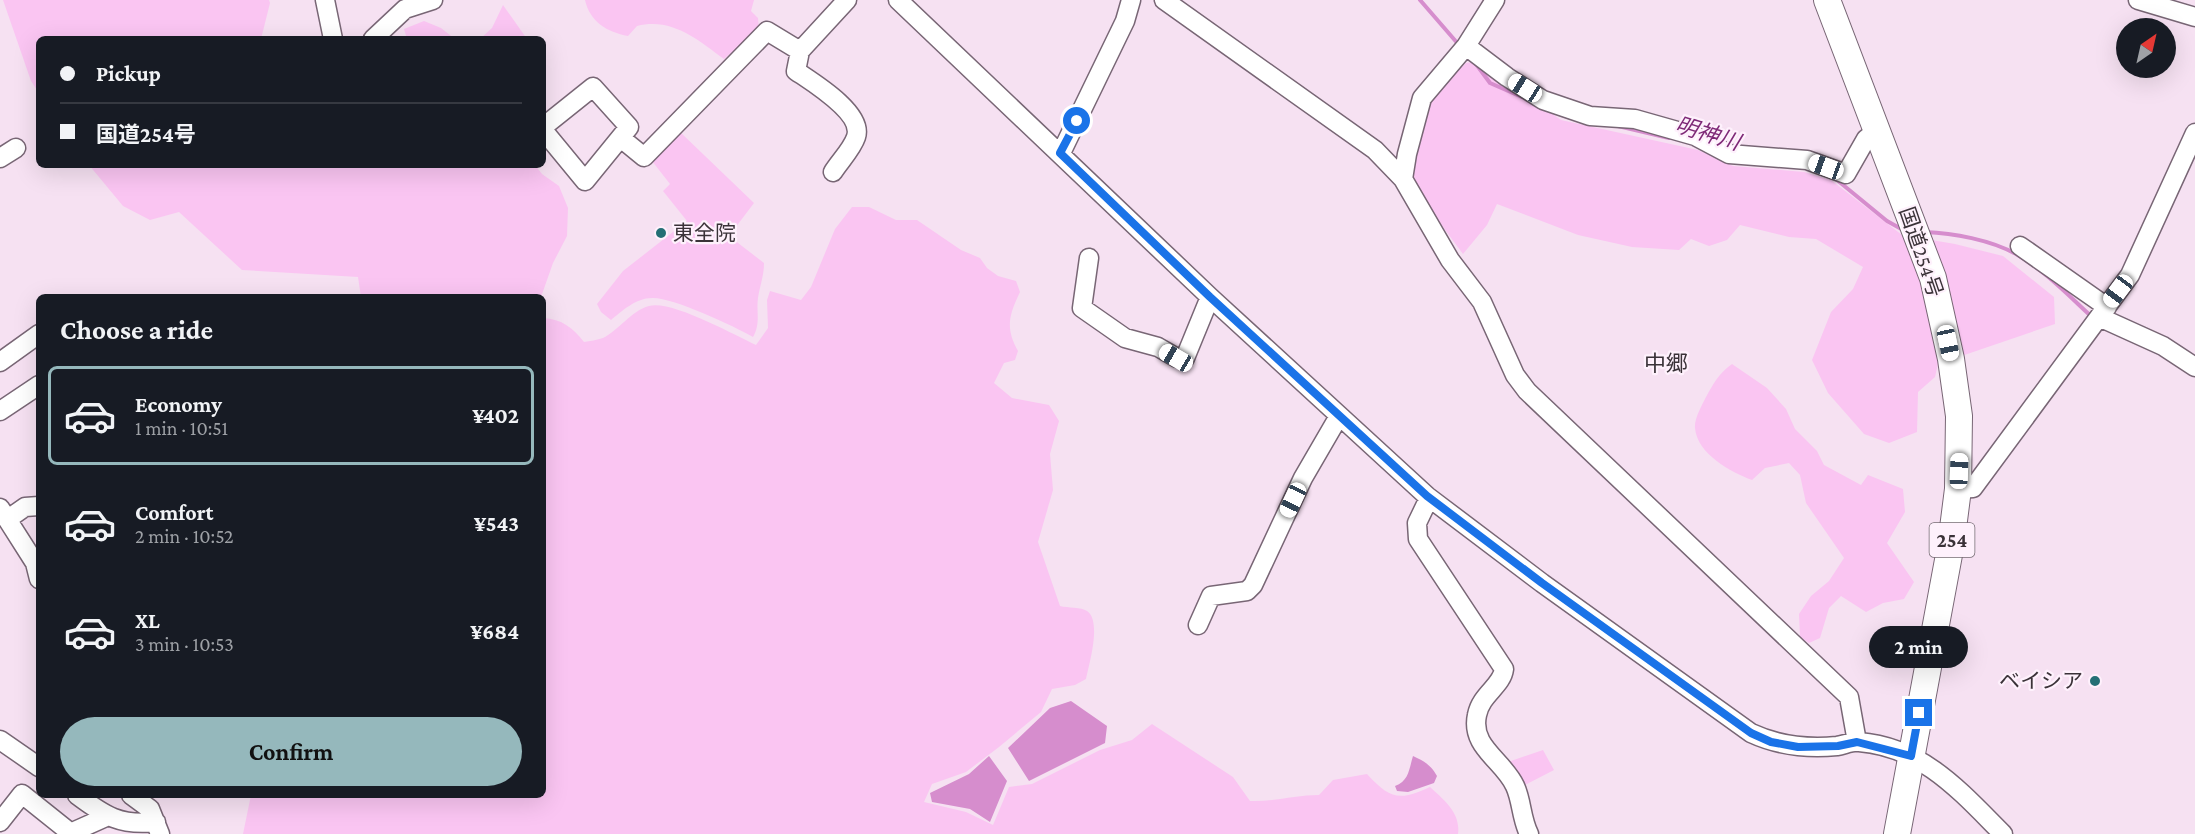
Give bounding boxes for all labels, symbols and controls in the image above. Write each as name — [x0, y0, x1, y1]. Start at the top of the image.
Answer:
north arrow — [2116, 18, 2176, 78]
map controls — [2116, 18, 2176, 78]
text: Pickup — [96, 61, 161, 86]
car — [1505, 71, 1545, 105]
route start — [1063, 107, 1090, 134]
water label: 明神川 — [1673, 112, 1745, 156]
text: 国道254号 — [96, 122, 196, 147]
car — [1806, 152, 1846, 182]
street label: 国道254号 — [1894, 204, 1948, 300]
place label: 東全院 — [673, 221, 736, 245]
marker: 東全院 — [654, 226, 668, 240]
car — [2100, 271, 2136, 311]
text: Choose a ride — [60, 315, 213, 345]
car — [1935, 324, 1961, 362]
car — [1156, 341, 1196, 375]
district label: 中郷 — [1644, 351, 1688, 376]
icon: car — [63, 389, 117, 443]
text: Economy — [135, 392, 222, 417]
text: ¥402 — [472, 403, 519, 428]
text: 1 min · 10:51 — [135, 417, 228, 439]
car — [1949, 453, 1969, 489]
car — [1277, 480, 1309, 520]
icon: car — [63, 497, 117, 551]
text: Comfort — [135, 500, 213, 525]
text: ¥543 — [474, 511, 519, 536]
road number: 254 — [1930, 523, 1974, 557]
text: 2 min · 10:52 — [135, 525, 234, 547]
icon: car — [63, 605, 117, 659]
text: XL — [135, 608, 160, 633]
text: ¥684 — [470, 619, 519, 644]
callout: 2 min — [1870, 626, 1968, 668]
text: 3 min · 10:53 — [135, 633, 234, 655]
text: 2 min — [1894, 636, 1943, 658]
place label: ベイシア — [1999, 669, 2083, 693]
marker: ベイシア — [2088, 674, 2102, 688]
route end — [1905, 699, 1932, 726]
button: Confirm — [60, 717, 522, 786]

